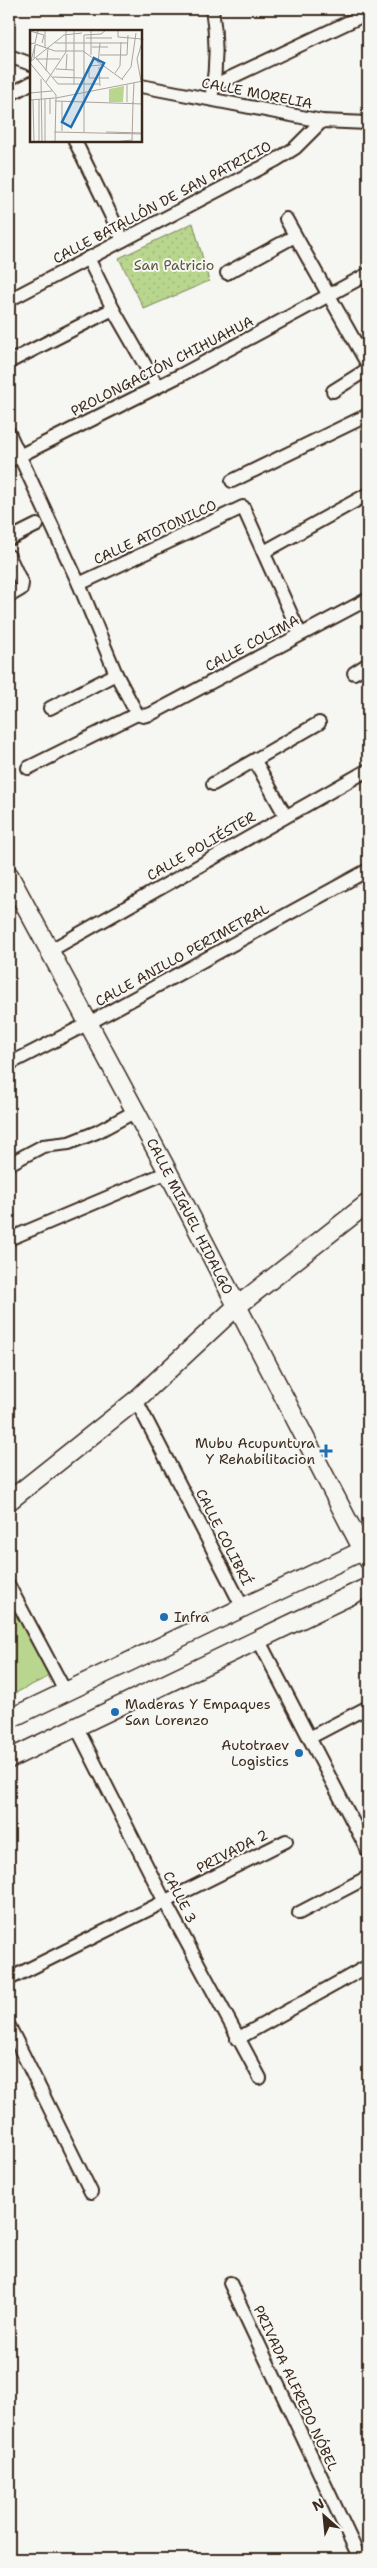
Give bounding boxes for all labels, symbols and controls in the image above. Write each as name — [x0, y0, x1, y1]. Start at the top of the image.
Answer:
inset map — [30, 30, 142, 142]
street label: CALLE MORELIA — [200, 73, 314, 113]
street label: CALLE BATALLÓN DE SAN PATRICIO — [50, 137, 274, 267]
park label: San Patricio — [134, 256, 214, 274]
street label: PROLONGACIÓN CHIHUAHUA — [68, 312, 256, 420]
street label: CALLE ATOTONILCO — [91, 496, 219, 568]
street label: CALLE COLIMA — [202, 611, 302, 675]
street label: CALLE POLIÉSTER — [143, 807, 259, 884]
street label: CALLE ANILLO PERIMETRAL — [92, 899, 272, 1010]
street label: CALLE MIGUEL HIDALGO — [143, 1135, 237, 1297]
place label: Mubu Acupuntura Y Rehabilitacion — [195, 1434, 315, 1468]
marker: Mubu Acupuntura Y Rehabilitacion — [319, 1444, 333, 1458]
street label: CALLE COLIBRÍ — [192, 1486, 256, 1589]
place label: Infra — [174, 1608, 209, 1626]
marker: Infra — [158, 1611, 170, 1623]
place label: Maderas Y Empaques San Lorenzo — [125, 1695, 271, 1729]
marker: Maderas Y Empaques San Lorenzo — [109, 1706, 121, 1718]
place label: Autotraev Logistics — [221, 1736, 289, 1770]
marker: Autotraev Logistics — [293, 1747, 305, 1759]
street label: PRIVADA 2 — [193, 1825, 271, 1877]
street label: CALLE 3 — [159, 1868, 201, 1926]
street label: PRIVADA ALFREDO NÓBEL — [250, 2302, 342, 2474]
north arrow — [300, 2490, 350, 2540]
text: N — [309, 2494, 327, 2515]

